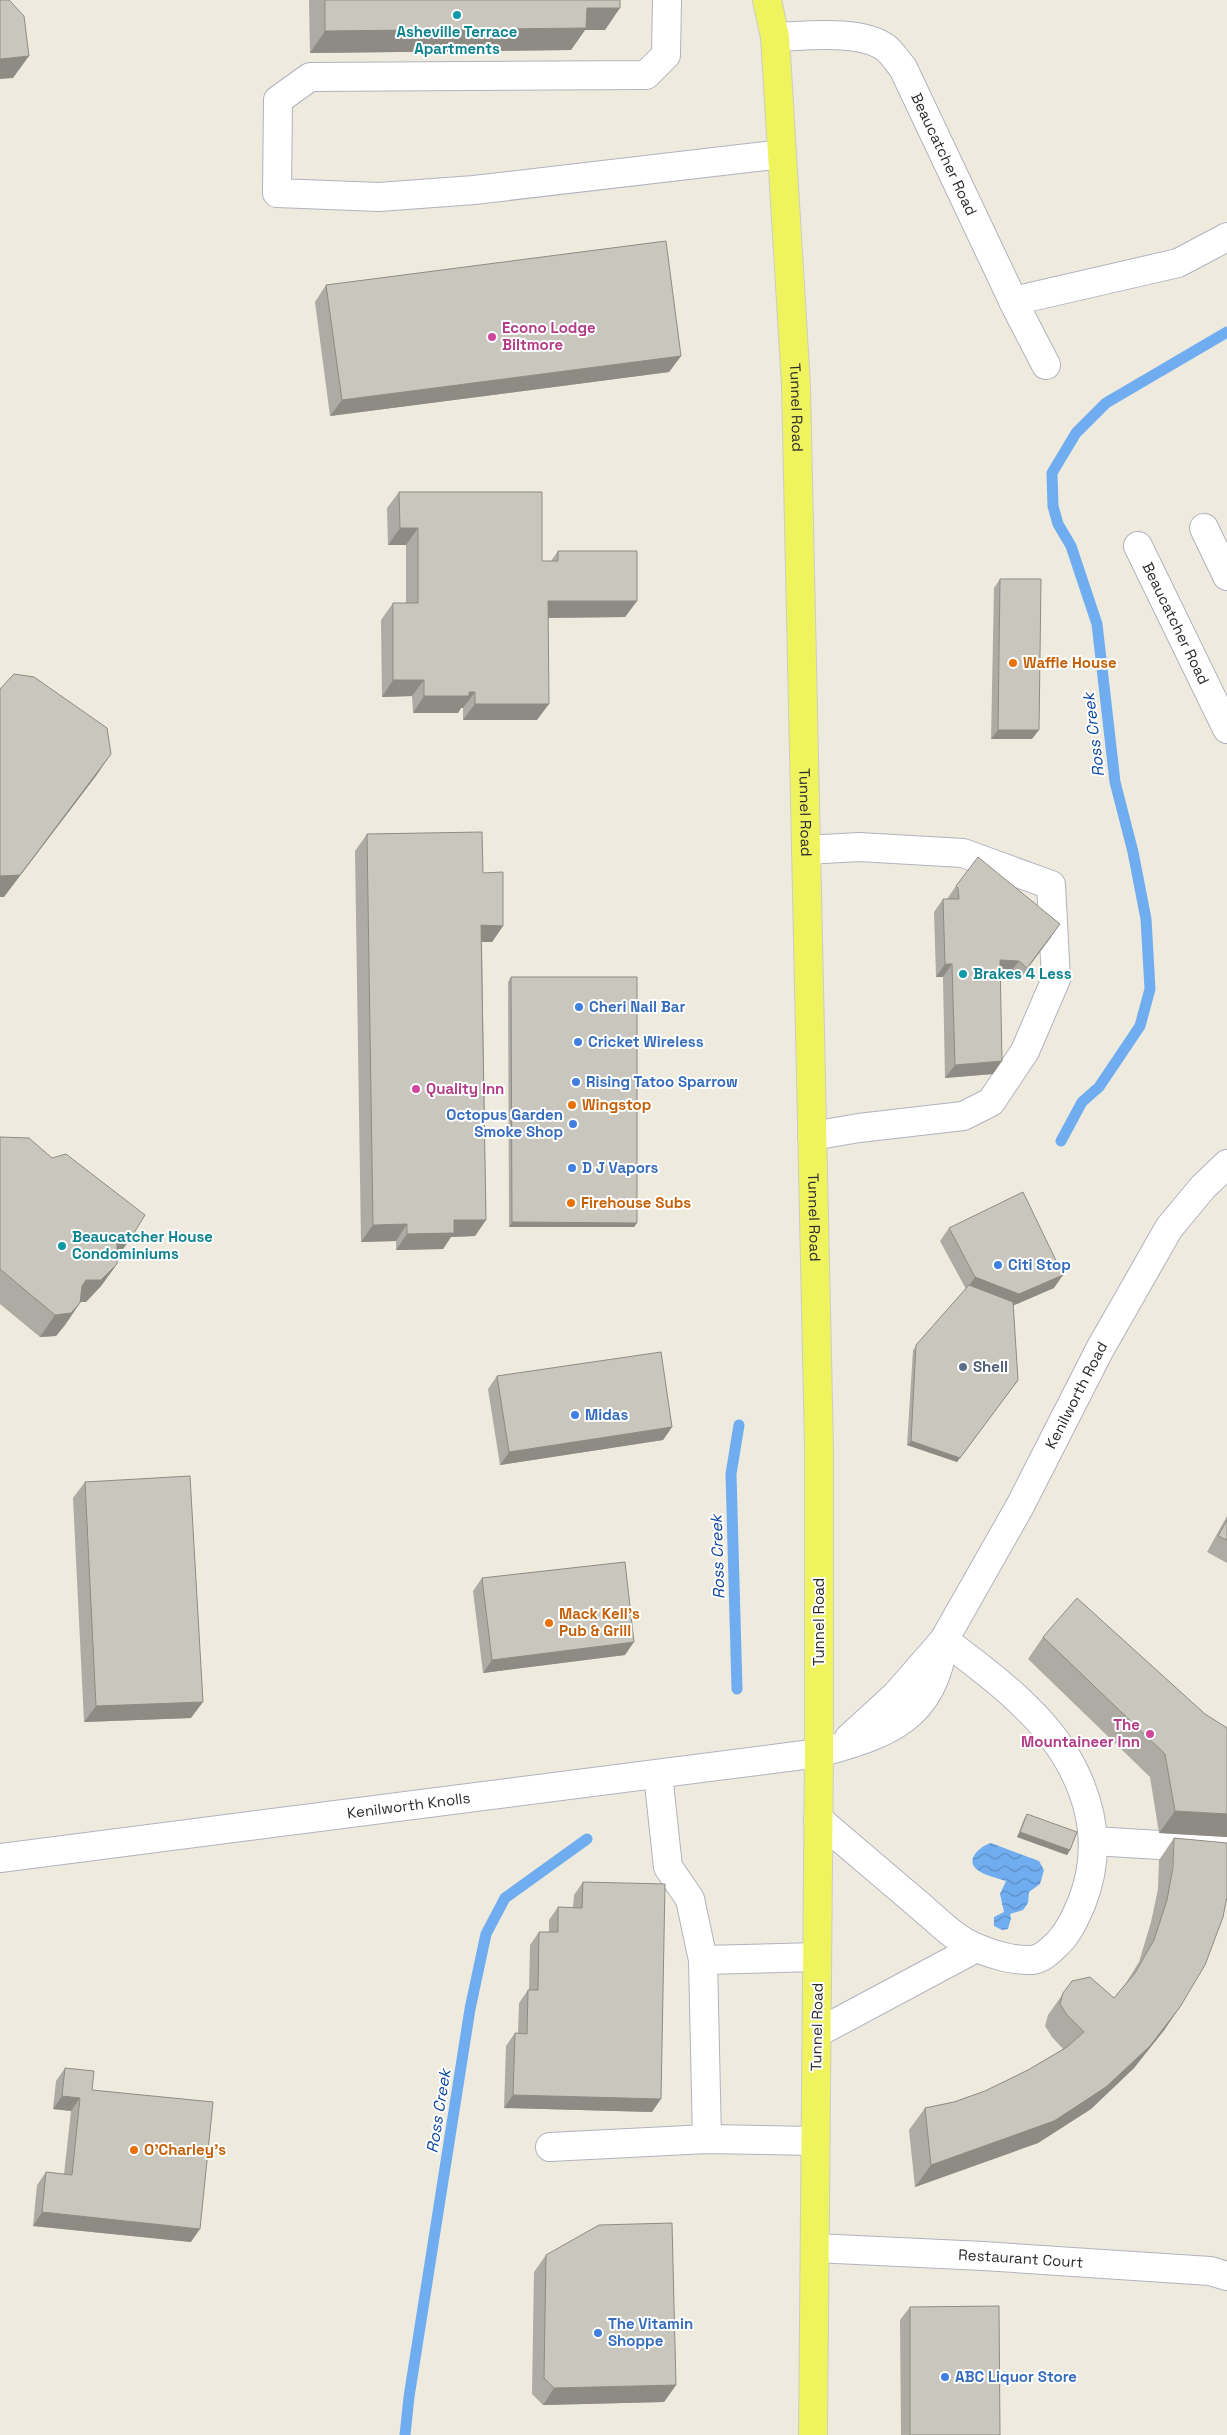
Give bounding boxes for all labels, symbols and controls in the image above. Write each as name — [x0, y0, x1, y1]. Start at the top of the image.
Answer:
marker: Asheville Terrace Apartments — [451, 9, 463, 21]
place label: Asheville Terrace Apartments — [397, 22, 518, 58]
street label: Beaucatcher Road — [907, 90, 981, 218]
place label: Econo Lodge Biltmore — [502, 318, 596, 354]
marker: Econo Lodge Biltmore — [486, 331, 498, 343]
street label: Tunnel Road — [786, 363, 807, 452]
street label: Beaucatcher Road — [1138, 559, 1214, 687]
place label: Waffle House — [1023, 653, 1117, 672]
marker: Waffle House — [1007, 657, 1019, 669]
water label: Ross Creek — [1078, 689, 1109, 778]
street label: Tunnel Road — [795, 768, 816, 857]
place label: Brakes 4 Less — [973, 964, 1072, 983]
marker: Brakes 4 Less — [957, 968, 969, 980]
place label: Cheri Nail Bar — [589, 997, 685, 1016]
marker: Cheri Nail Bar — [573, 1001, 585, 1013]
place label: Cricket Wireless — [588, 1032, 704, 1051]
marker: Cricket Wireless — [572, 1036, 584, 1048]
place label: Rising Tatoo Sparrow — [586, 1072, 738, 1091]
marker: Rising Tatoo Sparrow — [570, 1076, 582, 1088]
place label: Quality Inn — [426, 1079, 504, 1098]
marker: Quality Inn — [410, 1083, 422, 1095]
place label: Wingstop — [582, 1095, 651, 1114]
marker: Wingstop — [566, 1099, 578, 1111]
place label: Octopus Garden Smoke Shop — [446, 1105, 563, 1141]
marker: Octopus Garden Smoke Shop — [567, 1118, 579, 1130]
place label: D J Vapors — [582, 1158, 659, 1177]
marker: D J Vapors — [566, 1162, 578, 1174]
street label: Tunnel Road — [804, 1173, 825, 1262]
place label: Firehouse Subs — [581, 1193, 691, 1212]
marker: Firehouse Subs — [565, 1197, 577, 1209]
place label: Beaucatcher House Condominiums — [72, 1227, 213, 1263]
marker: Beaucatcher House Condominiums — [56, 1240, 68, 1252]
place label: Citi Stop — [1008, 1255, 1071, 1274]
marker: Citi Stop — [992, 1259, 1004, 1271]
street label: Kenilworth Road — [1041, 1338, 1111, 1452]
place label: Shell — [973, 1357, 1008, 1376]
marker: Shell — [957, 1361, 969, 1373]
place label: Midas — [585, 1405, 628, 1424]
marker: Midas — [569, 1409, 581, 1421]
water label: Ross Creek — [705, 1512, 729, 1600]
street label: Tunnel Road — [809, 1578, 828, 1666]
place label: Mack Kell's Pub & Grill — [559, 1604, 640, 1640]
marker: Mack Kell's Pub & Grill — [543, 1617, 555, 1629]
place label: The Mountaineer Inn — [1021, 1715, 1140, 1751]
marker: The Mountaineer Inn — [1144, 1728, 1156, 1740]
street label: Kenilworth Knolls — [346, 1788, 471, 1822]
street label: Tunnel Road — [806, 1983, 827, 2071]
water label: Ross Creek — [422, 2065, 456, 2154]
place label: O'Charley's — [144, 2140, 226, 2159]
marker: O'Charley's — [128, 2144, 140, 2156]
street label: Restaurant Court — [958, 2245, 1084, 2272]
place label: The Vitamin Shoppe — [608, 2314, 693, 2350]
marker: The Vitamin Shoppe — [592, 2327, 604, 2339]
place label: ABC Liquor Store — [955, 2367, 1077, 2386]
marker: ABC Liquor Store — [939, 2371, 951, 2383]

